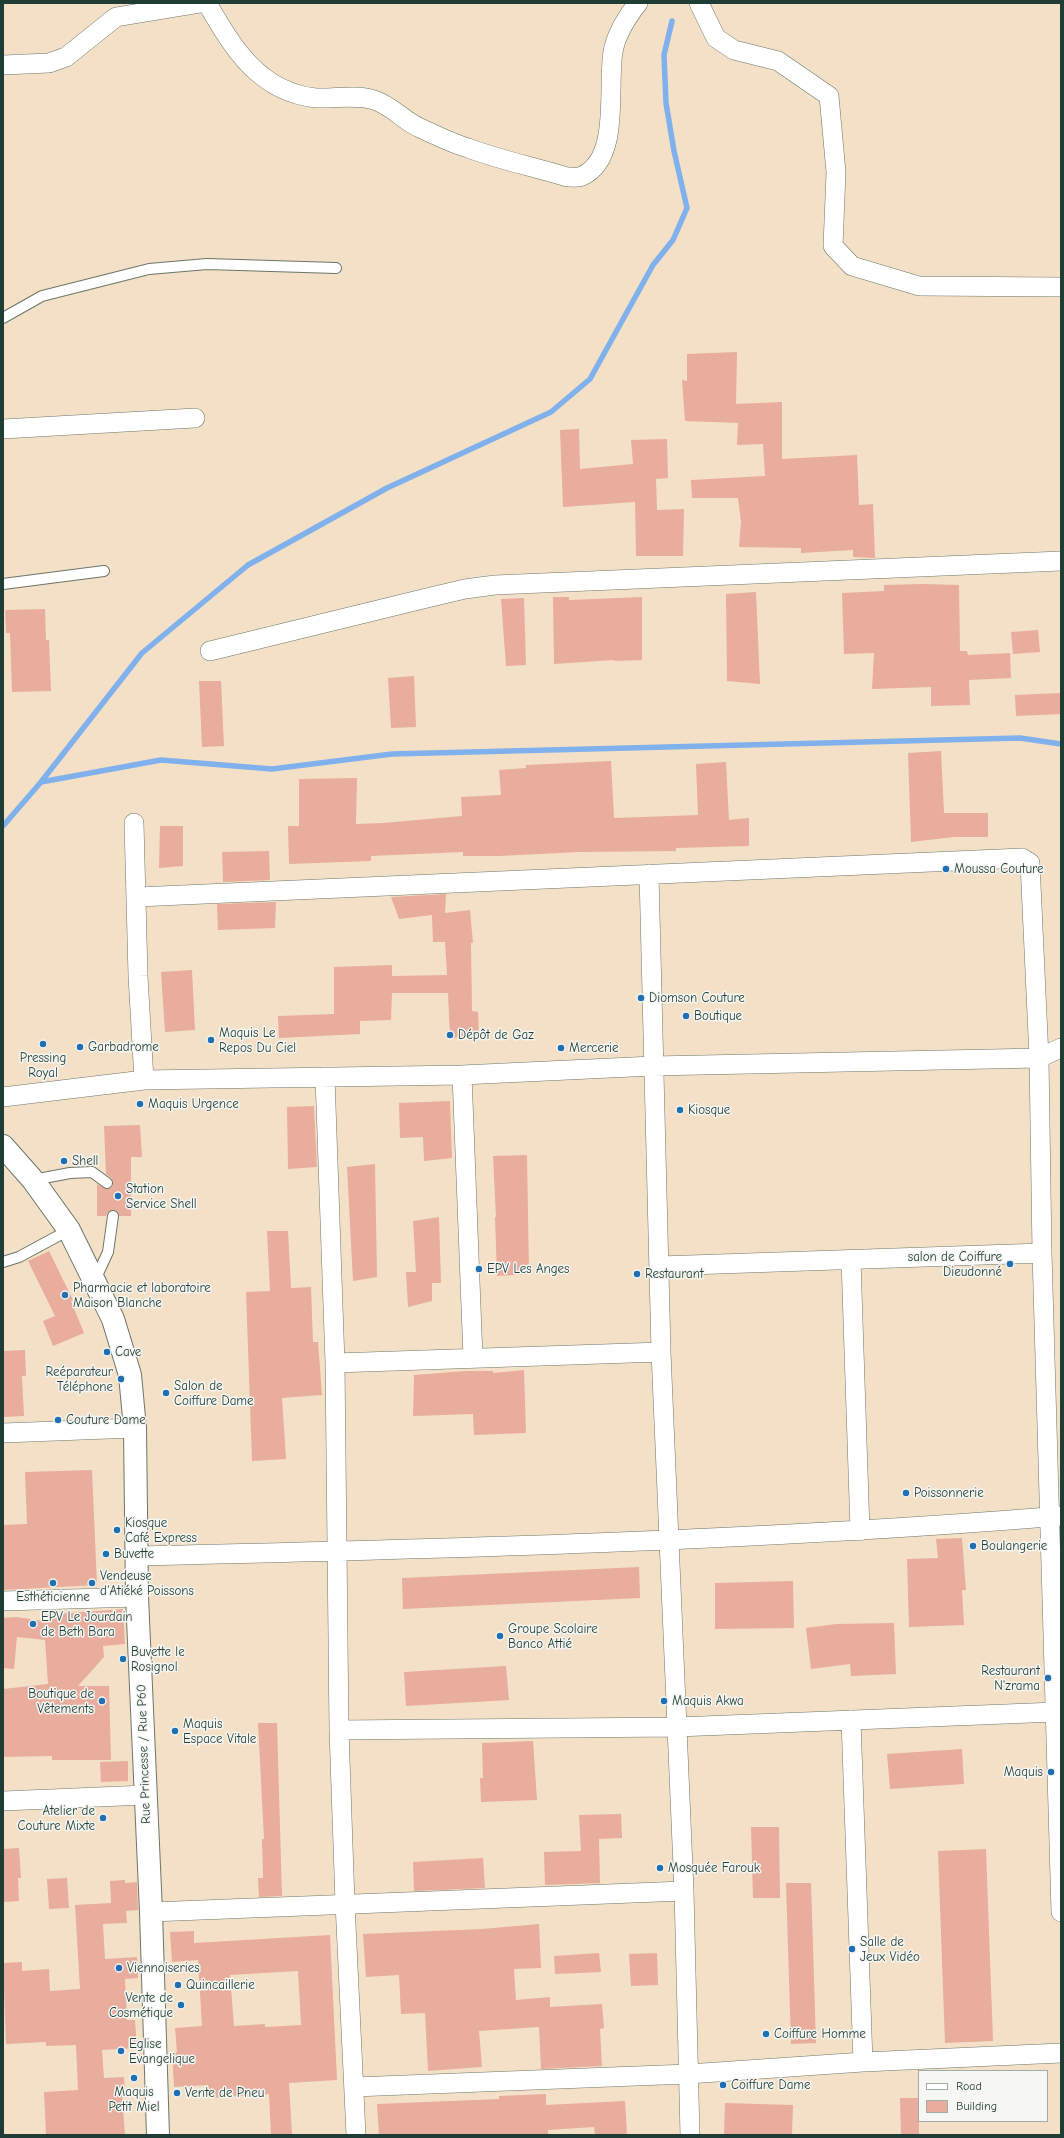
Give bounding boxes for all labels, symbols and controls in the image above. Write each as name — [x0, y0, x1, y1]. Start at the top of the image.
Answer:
place label: Moussa Couture — [954, 861, 1044, 877]
marker: Moussa Couture — [941, 864, 951, 874]
place label: Diomson Couture — [649, 990, 745, 1006]
marker: Diomson Couture — [636, 993, 646, 1003]
place label: Boutique — [694, 1008, 742, 1024]
marker: Boutique — [681, 1011, 691, 1021]
place label: Maquis Le Repos Du Ciel — [219, 1025, 296, 1056]
place label: Dépôt de Gaz — [458, 1027, 534, 1043]
marker: Dépôt de Gaz — [445, 1030, 455, 1040]
marker: Maquis Le Repos Du Ciel — [206, 1035, 216, 1045]
marker: Pressing Royal — [38, 1039, 48, 1049]
place label: Garbadrome — [88, 1039, 159, 1055]
place label: Mercerie — [569, 1040, 619, 1056]
marker: Garbadrome — [75, 1042, 85, 1052]
marker: Mercerie — [556, 1043, 566, 1053]
place label: Pressing Royal — [20, 1050, 66, 1081]
place label: Maquis Urgence — [148, 1096, 239, 1112]
marker: Maquis Urgence — [135, 1099, 145, 1109]
place label: Kiosque — [688, 1102, 730, 1118]
marker: Kiosque — [675, 1105, 685, 1115]
place label: Shell — [72, 1153, 98, 1169]
marker: Shell — [59, 1156, 69, 1166]
place label: Station Service Shell — [126, 1181, 197, 1212]
marker: Station Service Shell — [113, 1191, 123, 1201]
place label: salon de Coiffure Dieudonné — [908, 1249, 1002, 1280]
marker: salon de Coiffure Dieudonné — [1005, 1259, 1015, 1269]
place label: EPV Les Anges — [487, 1261, 570, 1277]
marker: EPV Les Anges — [474, 1264, 484, 1274]
place label: Restaurant — [645, 1266, 704, 1282]
marker: Restaurant — [632, 1269, 642, 1279]
place label: Pharmacie et laboratoire Maison Blanche — [73, 1280, 211, 1311]
marker: Pharmacie et laboratoire Maison Blanche — [60, 1290, 70, 1300]
place label: Cave — [115, 1344, 141, 1360]
marker: Cave — [102, 1347, 112, 1357]
place label: Reéparateur Téléphone — [45, 1364, 113, 1395]
marker: Reéparateur Téléphone — [116, 1374, 126, 1384]
place label: Salon de Coiffure Dame — [174, 1378, 254, 1409]
marker: Salon de Coiffure Dame — [161, 1388, 171, 1398]
place label: Couture Dame — [66, 1412, 146, 1428]
marker: Couture Dame — [53, 1415, 63, 1425]
place label: Poissonnerie — [914, 1485, 984, 1501]
marker: Poissonnerie — [901, 1488, 911, 1498]
place label: Kiosque Café Express — [125, 1515, 197, 1546]
marker: Kiosque Café Express — [112, 1525, 122, 1535]
place label: Boulangerie — [981, 1538, 1047, 1554]
marker: Boulangerie — [968, 1541, 978, 1551]
place label: Buvette — [114, 1546, 154, 1562]
marker: Buvette — [101, 1549, 111, 1559]
place label: Vendeuse d'Atiéké Poissons — [100, 1568, 194, 1599]
marker: Esthéticienne — [48, 1578, 58, 1588]
marker: Vendeuse d'Atiéké Poissons — [87, 1578, 97, 1588]
place label: Esthéticienne — [16, 1589, 90, 1605]
place label: EPV Le Jourdain de Beth Bara — [41, 1609, 133, 1640]
marker: EPV Le Jourdain de Beth Bara — [28, 1619, 38, 1629]
place label: Groupe Scolaire Banco Attié — [508, 1621, 598, 1652]
marker: Groupe Scolaire Banco Attié — [495, 1631, 505, 1641]
place label: Buvette le Rosignol — [131, 1644, 185, 1675]
marker: Buvette le Rosignol — [118, 1654, 128, 1664]
place label: Restaurant N'zrama — [981, 1663, 1040, 1694]
marker: Restaurant N'zrama — [1043, 1673, 1053, 1683]
street label: Rue Princesse / Rue P60 — [134, 1684, 154, 1824]
place label: Boutique de Vêtements — [28, 1686, 94, 1717]
place label: Maquis Akwa — [672, 1693, 744, 1709]
marker: Boutique de Vêtements — [97, 1696, 107, 1706]
marker: Maquis Akwa — [659, 1696, 669, 1706]
place label: Maquis Espace Vitale — [183, 1716, 256, 1747]
marker: Maquis Espace Vitale — [170, 1726, 180, 1736]
place label: Maquis — [1004, 1764, 1043, 1780]
marker: Maquis — [1046, 1767, 1056, 1777]
place label: Atelier de Couture Mixte — [18, 1803, 95, 1834]
marker: Atelier de Couture Mixte — [98, 1813, 108, 1823]
place label: Mosquée Farouk — [668, 1860, 760, 1876]
marker: Mosquée Farouk — [655, 1863, 665, 1873]
place label: Salle de Jeux Vidéo — [860, 1934, 920, 1965]
marker: Salle de Jeux Vidéo — [847, 1944, 857, 1954]
place label: Viennoiseries — [127, 1960, 200, 1976]
marker: Viennoiseries — [114, 1963, 124, 1973]
place label: Quincaillerie — [186, 1977, 255, 1993]
marker: Quincaillerie — [173, 1980, 183, 1990]
place label: Vente de Cosmétique — [109, 1990, 173, 2021]
marker: Vente de Cosmétique — [176, 2000, 186, 2010]
place label: Coiffure Homme — [774, 2026, 866, 2042]
marker: Coiffure Homme — [761, 2029, 771, 2039]
place label: Eglise Evangelique — [129, 2036, 195, 2067]
marker: Eglise Evangelique — [116, 2046, 126, 2056]
legend — [918, 2070, 1048, 2122]
marker: Maquis Petit Miel — [129, 2073, 139, 2083]
place label: Coiffure Dame — [731, 2077, 811, 2093]
text: Road — [956, 2079, 982, 2093]
marker: Coiffure Dame — [718, 2080, 728, 2090]
place label: Maquis Petit Miel — [108, 2084, 160, 2115]
place label: Vente de Pneu — [185, 2085, 264, 2101]
marker: Vente de Pneu — [172, 2088, 182, 2098]
text: Building — [956, 2099, 997, 2113]

